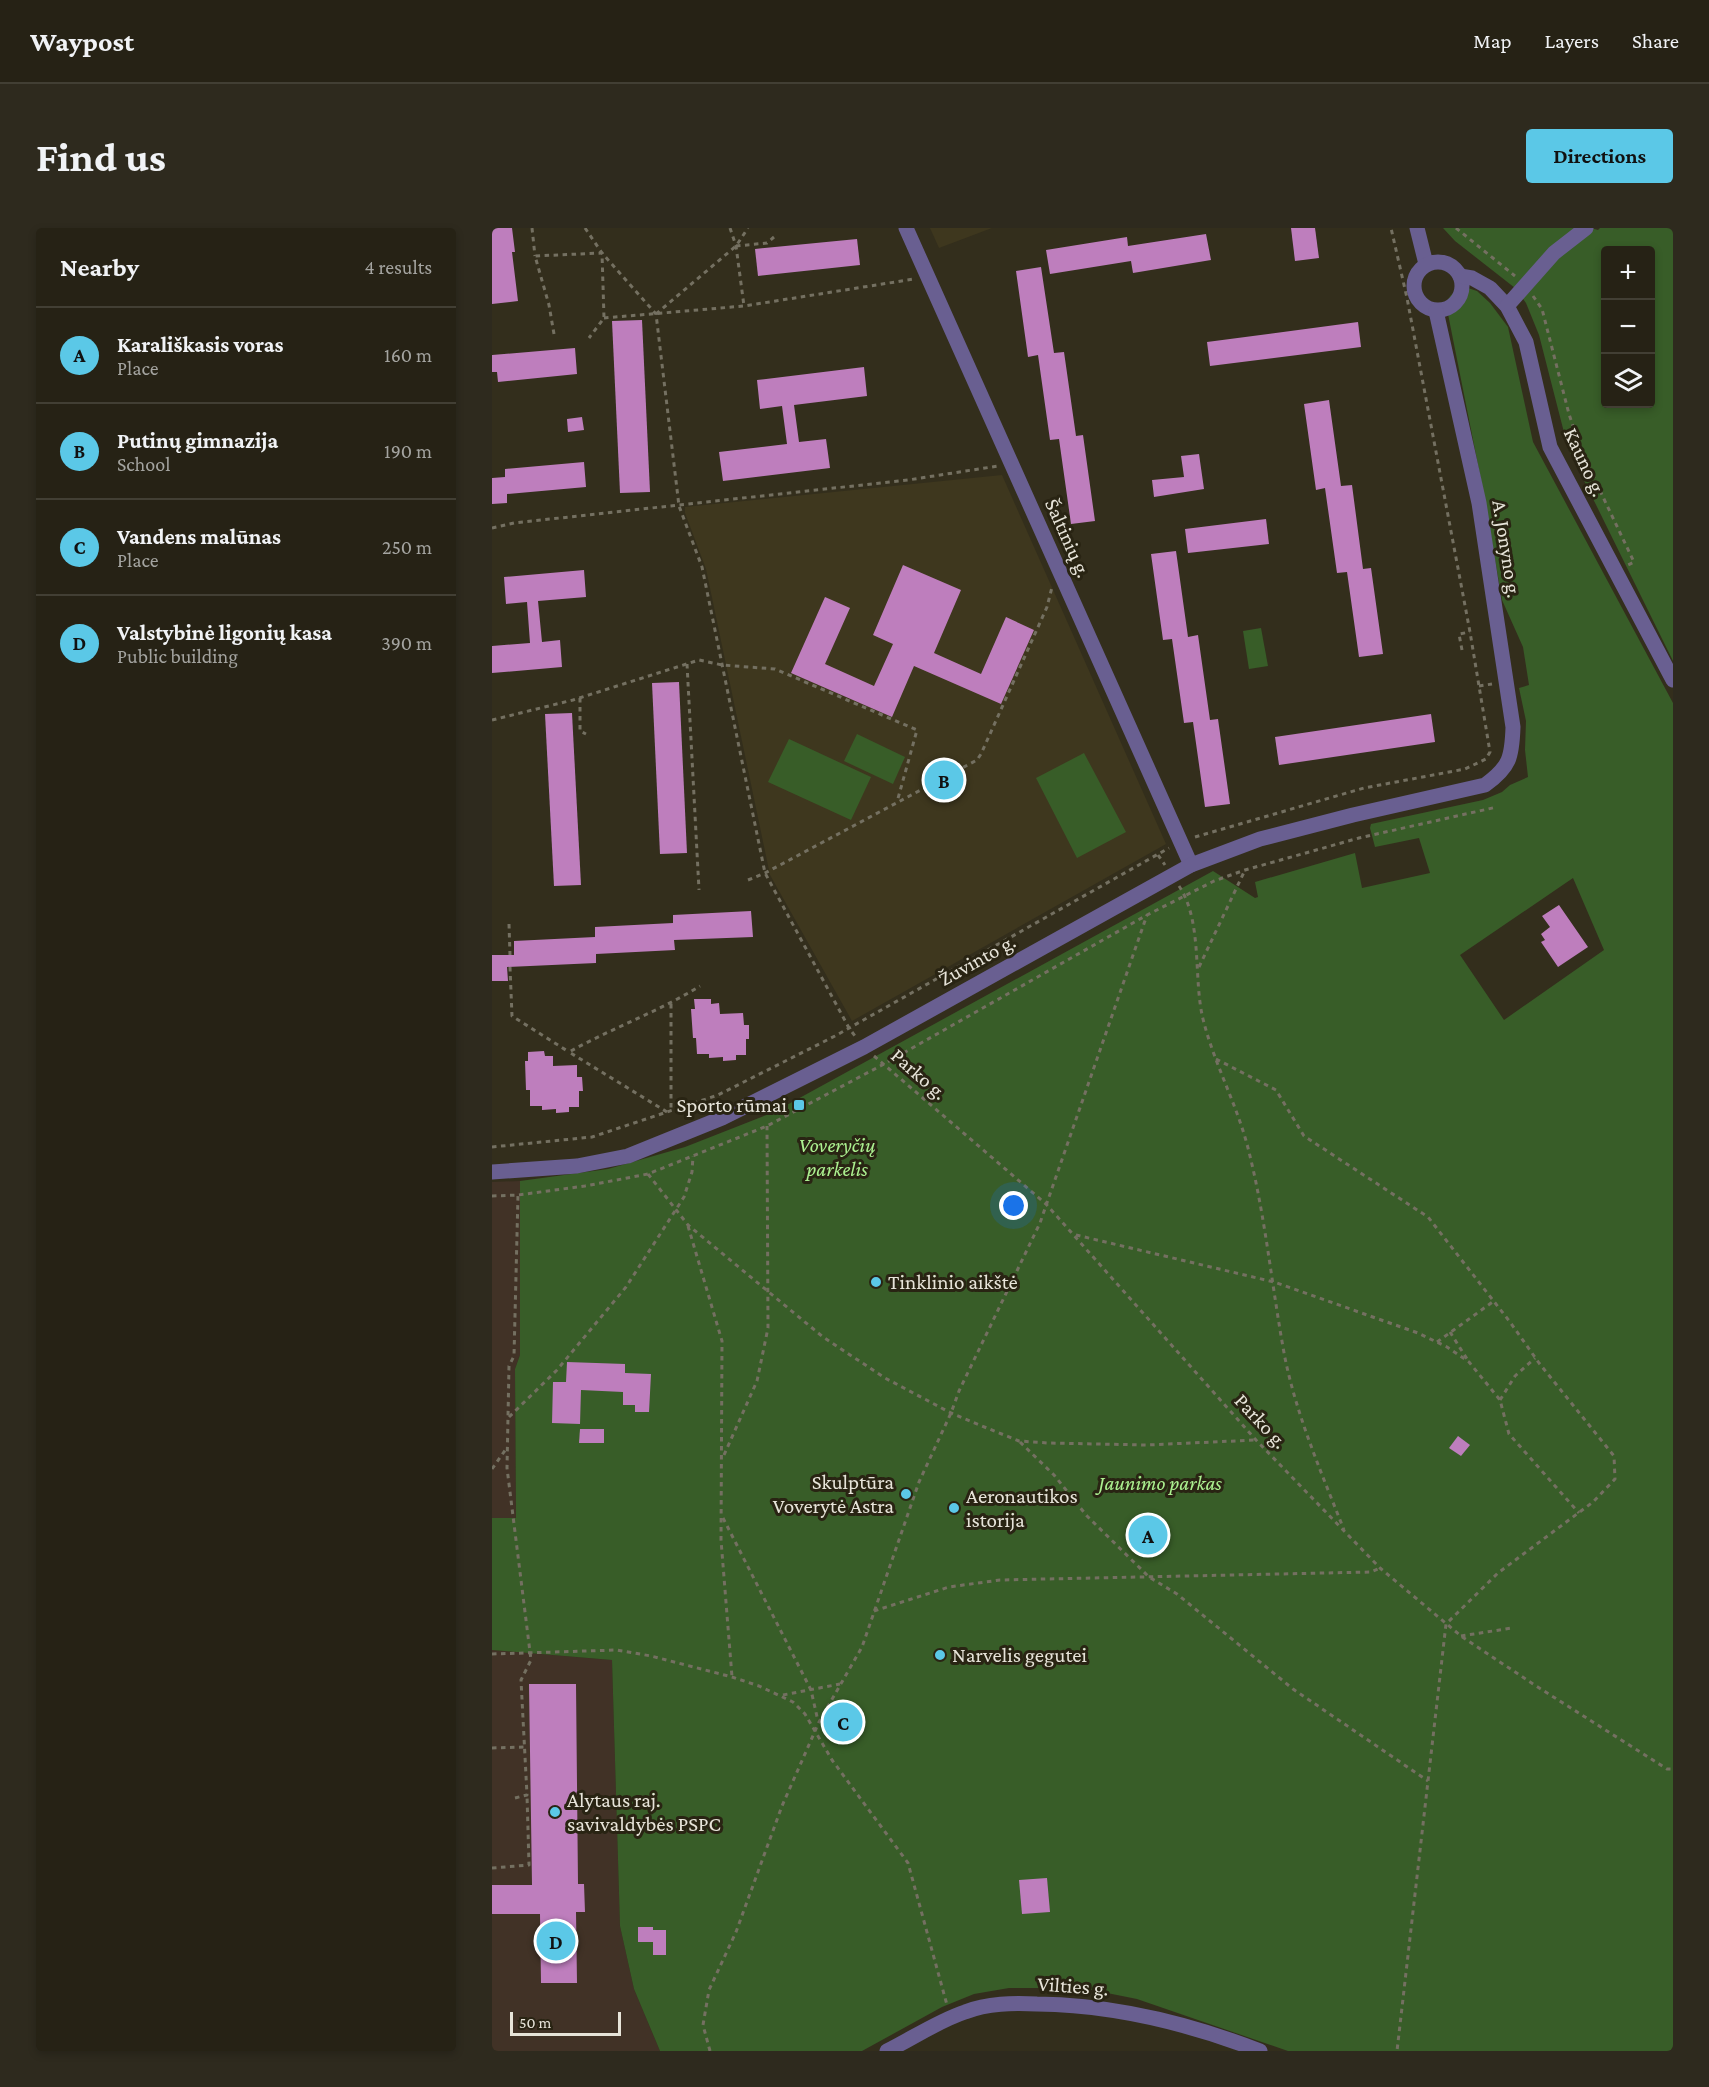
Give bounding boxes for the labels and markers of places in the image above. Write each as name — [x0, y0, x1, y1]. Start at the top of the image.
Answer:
pin: B — [924, 758, 964, 802]
place label: Sporto rūmai — [676, 1093, 788, 1117]
marker: Sporto rūmai — [792, 1098, 806, 1112]
place label: Tinklinio aikštė — [888, 1270, 1018, 1294]
marker: Tinklinio aikštė — [869, 1275, 883, 1289]
place label: Skulptūra Voverytė Astra — [773, 1470, 894, 1518]
place label: Aeronautikos istorija — [966, 1484, 1078, 1532]
marker: Skulptūra Voverytė Astra — [899, 1487, 913, 1501]
marker: Aeronautikos istorija — [947, 1501, 961, 1515]
pin: A — [1128, 1512, 1168, 1558]
place label: Narvelis gegutei — [952, 1643, 1087, 1667]
marker: Narvelis gegutei — [933, 1648, 947, 1662]
pin: C — [824, 1700, 862, 1744]
place label: Alytaus raj. savivaldybės PSPC — [567, 1788, 721, 1836]
marker: Alytaus raj. savivaldybės PSPC — [548, 1805, 562, 1819]
pin: D — [536, 1918, 576, 1964]

